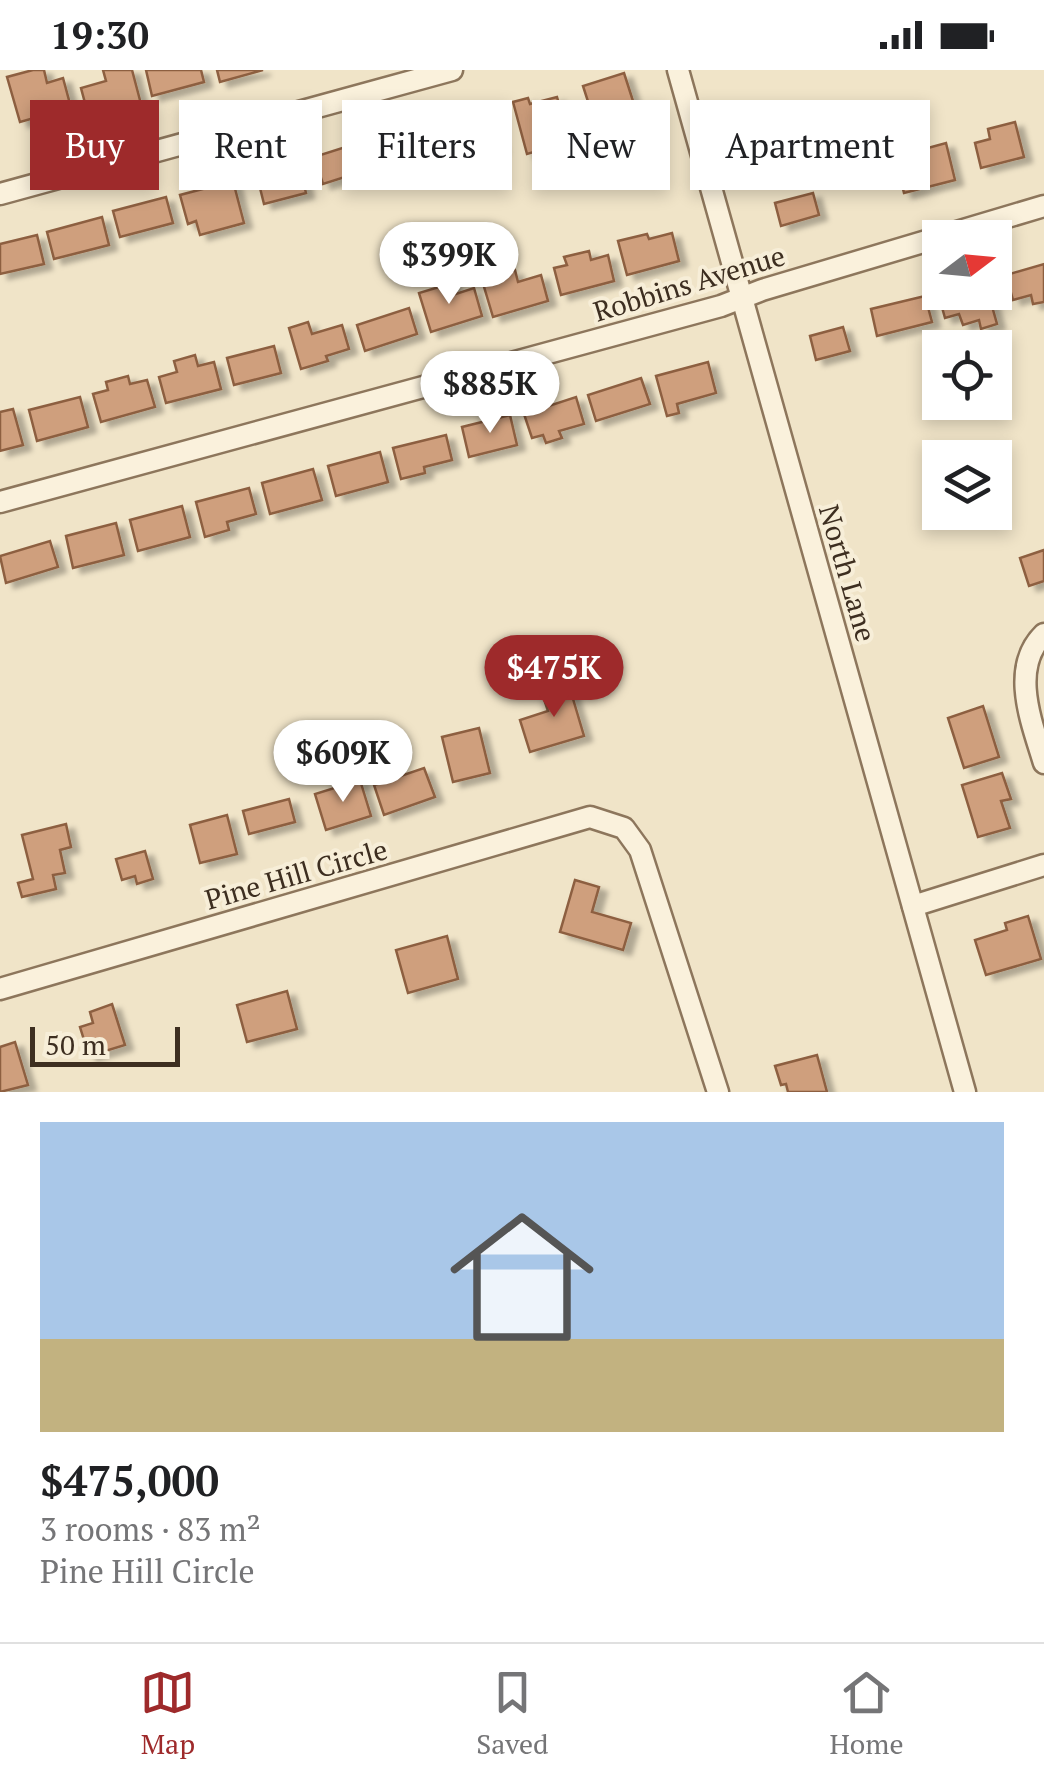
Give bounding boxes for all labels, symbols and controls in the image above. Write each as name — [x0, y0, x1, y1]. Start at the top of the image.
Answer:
text: 19:30 — [50, 10, 149, 60]
chip: Buy — [30, 100, 159, 190]
chip: Rent — [179, 100, 322, 190]
chip: Filters — [342, 100, 512, 190]
chip: New — [532, 100, 670, 190]
chip: Apartment — [690, 100, 930, 190]
north arrow — [922, 220, 1012, 310]
map controls — [922, 220, 1012, 530]
pin: $399K — [379, 222, 519, 307]
text: $399K — [401, 233, 497, 275]
street label: Robbins Avenue — [589, 236, 789, 330]
button: locate — [922, 330, 1012, 420]
pin: $885K — [420, 351, 560, 436]
text: $885K — [442, 362, 538, 404]
button: layers — [922, 440, 1012, 530]
street label: North Lane — [811, 500, 885, 646]
pin: $475K — [484, 635, 624, 720]
text: $475K — [506, 646, 602, 688]
pin: $609K — [273, 720, 413, 805]
text: $609K — [295, 731, 391, 773]
street label: Pine Hill Circle — [201, 830, 391, 918]
scale bar — [30, 1022, 180, 1066]
text: 50 m — [45, 1026, 106, 1063]
icon: home — [432, 1187, 612, 1367]
text: $475,000 — [40, 1452, 219, 1508]
text: 3 rooms · 83 m² — [40, 1508, 261, 1550]
text: Pine Hill Circle — [40, 1550, 255, 1592]
tab: Map — [140, 1665, 195, 1762]
tab: Saved — [476, 1665, 549, 1762]
tab: Home — [829, 1665, 904, 1762]

